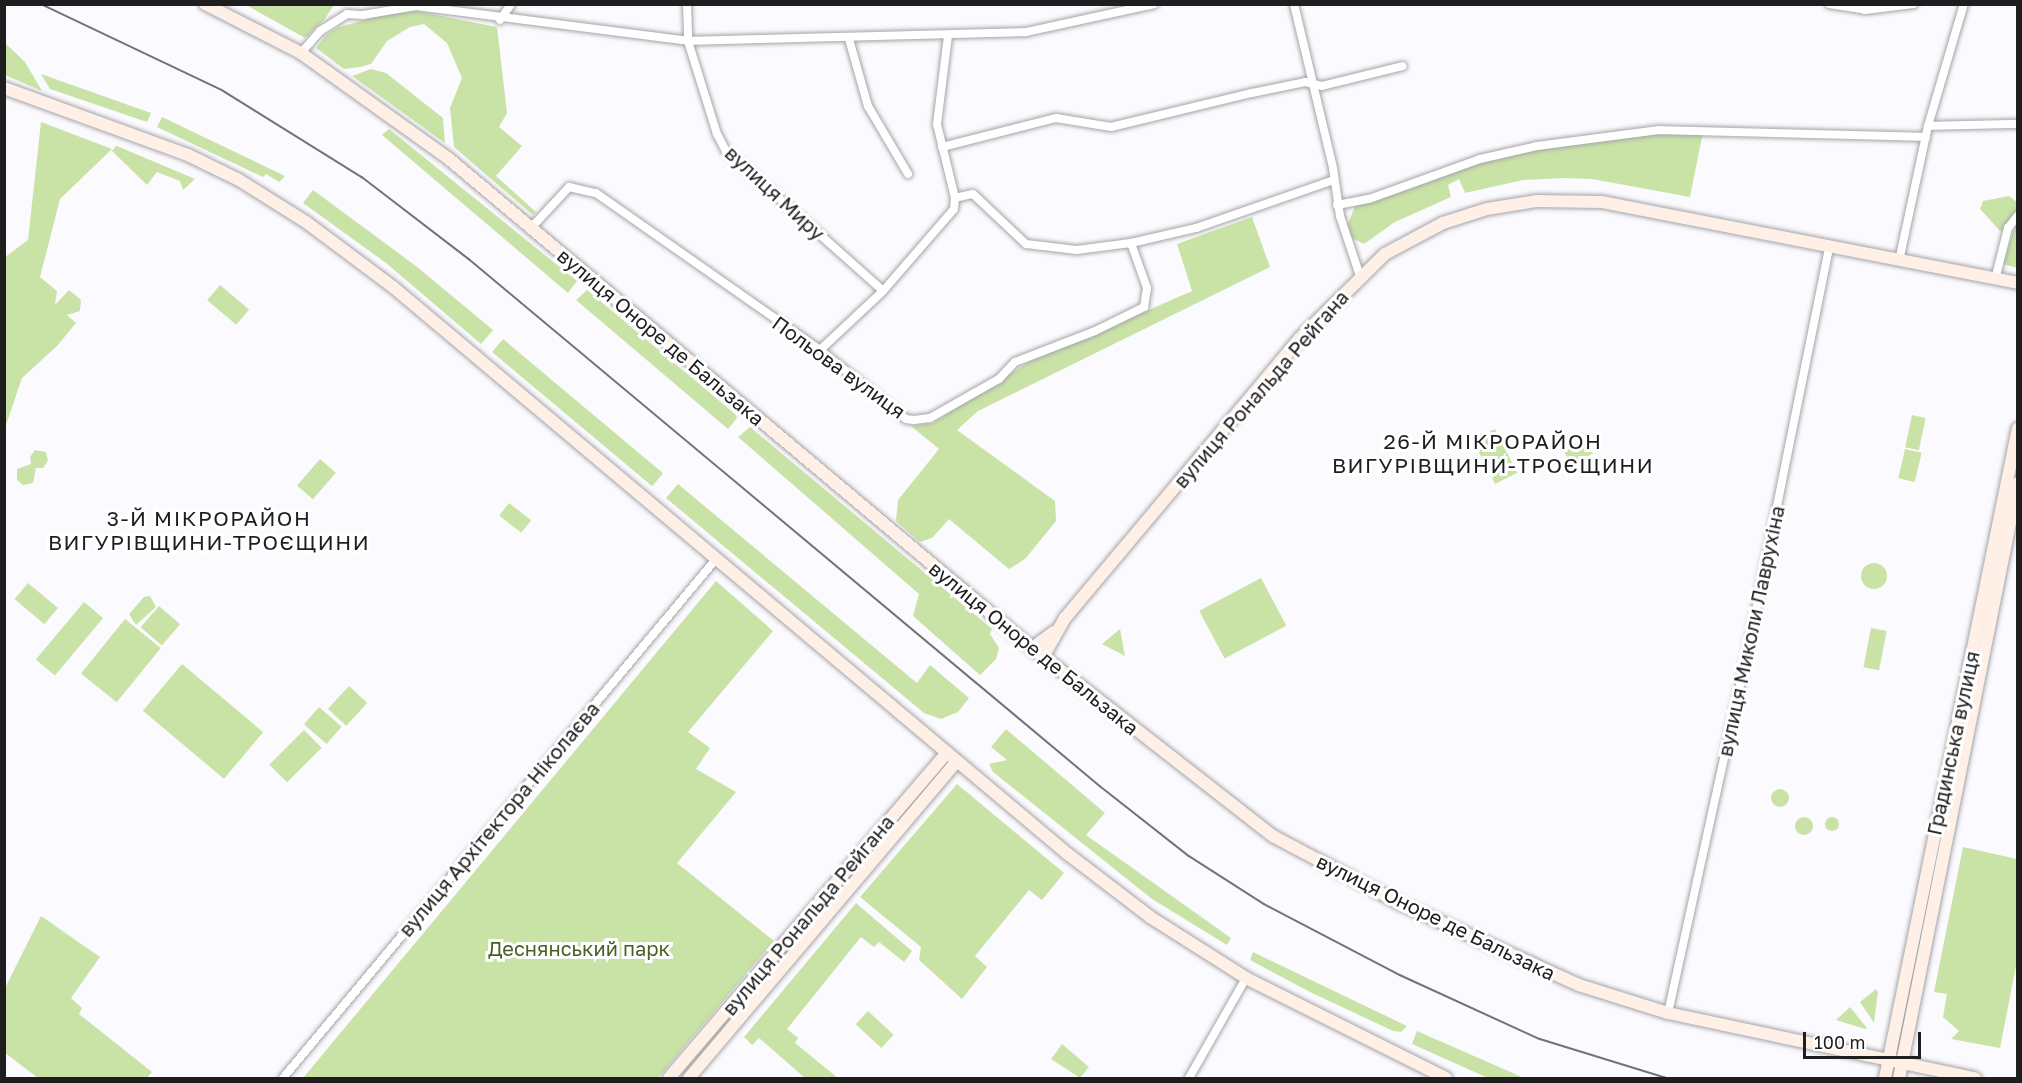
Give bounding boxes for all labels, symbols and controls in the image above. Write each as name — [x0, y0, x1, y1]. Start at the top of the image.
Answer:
street label: вулиця Миру — [720, 141, 830, 245]
street label: вулиця Оноре де Бальзака — [553, 243, 769, 431]
street label: вулиця Рональда Рейгана — [1169, 285, 1353, 493]
street label: Польова вулиця — [768, 311, 910, 423]
district label: 26-Й МІКРОРАЙОН ВИГУРІВЩИНИ-ТРОЄЩИНИ — [1332, 428, 1654, 478]
street label: вулиця Миколи Лаврухіна — [1713, 503, 1789, 759]
district label: 3-Й МІКРОРАЙОН ВИГУРІВЩИНИ-ТРОЄЩИНИ — [48, 505, 370, 555]
street label: вулиця Оноре де Бальзака — [924, 556, 1144, 740]
street label: Градинська вулиця — [1922, 649, 1984, 837]
street label: вулиця Архітектора Ніколаєва — [394, 697, 604, 941]
street label: вулиця Рональда Рейгана — [717, 810, 899, 1020]
street label: вулиця Оноре де Бальзака — [1313, 849, 1559, 985]
park label: Деснянський парк — [488, 936, 670, 960]
scale bar — [1806, 1020, 1924, 1058]
text: 100 m — [1814, 1031, 1865, 1053]

